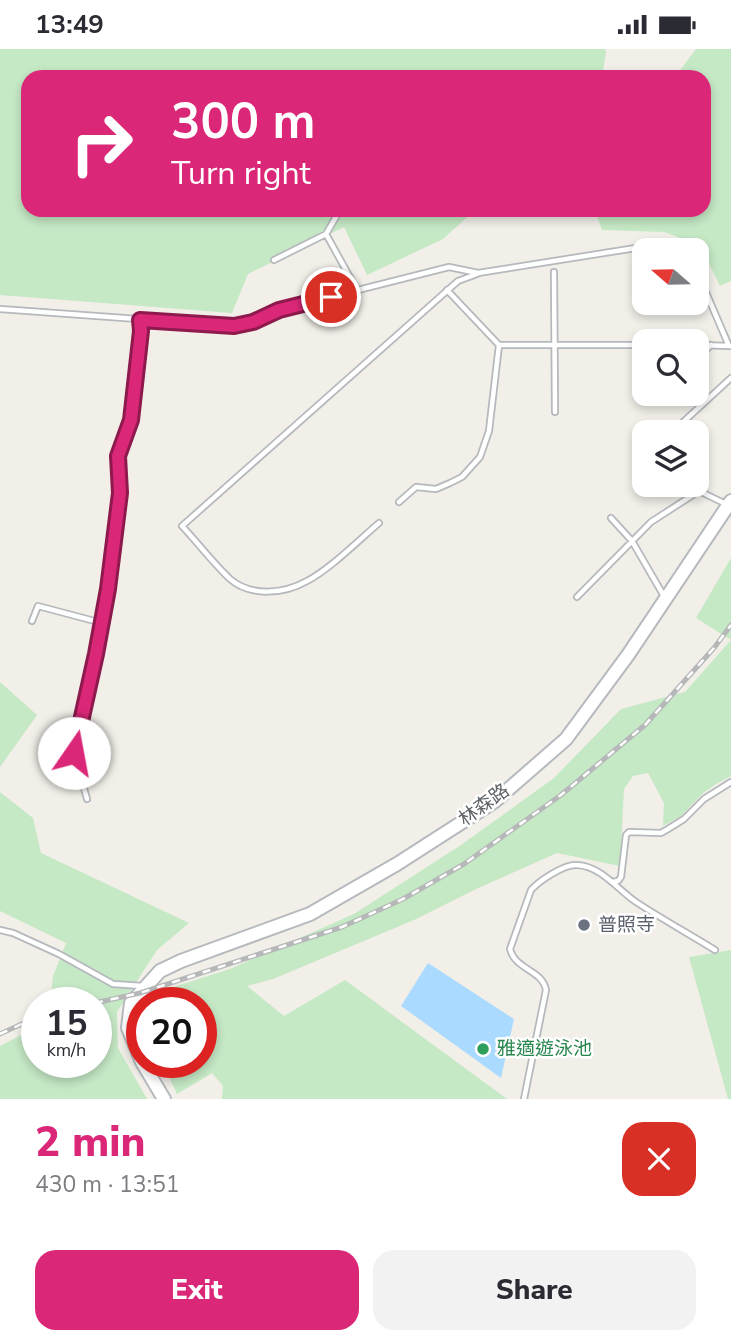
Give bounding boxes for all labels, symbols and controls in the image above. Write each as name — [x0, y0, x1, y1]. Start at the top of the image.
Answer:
text: 13:49 — [35, 7, 104, 42]
text: 300 m — [171, 88, 315, 155]
icon: right — [56, 98, 147, 189]
text: Turn right — [171, 152, 311, 195]
north arrow — [632, 238, 709, 315]
map controls — [632, 238, 709, 497]
pin — [301, 267, 361, 327]
icon: arrive — [312, 278, 350, 316]
button: search — [632, 329, 709, 406]
button: layers — [632, 420, 709, 497]
position arrow — [37, 716, 111, 790]
street label: 林森路 — [453, 778, 515, 832]
place label: 普照寺 — [598, 912, 655, 938]
marker: 普照寺 — [576, 917, 592, 933]
speed limit sign: 20 — [126, 987, 217, 1078]
text: 15 — [45, 1000, 88, 1047]
place label: 雅適遊泳池 — [497, 1036, 592, 1062]
text: km/h — [47, 1038, 86, 1062]
marker: 雅適遊泳池 — [475, 1041, 491, 1057]
text: 2 min — [35, 1114, 145, 1171]
button: close — [622, 1122, 696, 1196]
text: 430 m · 13:51 — [35, 1169, 180, 1200]
button: Exit — [35, 1250, 359, 1330]
button: Share — [373, 1250, 696, 1330]

